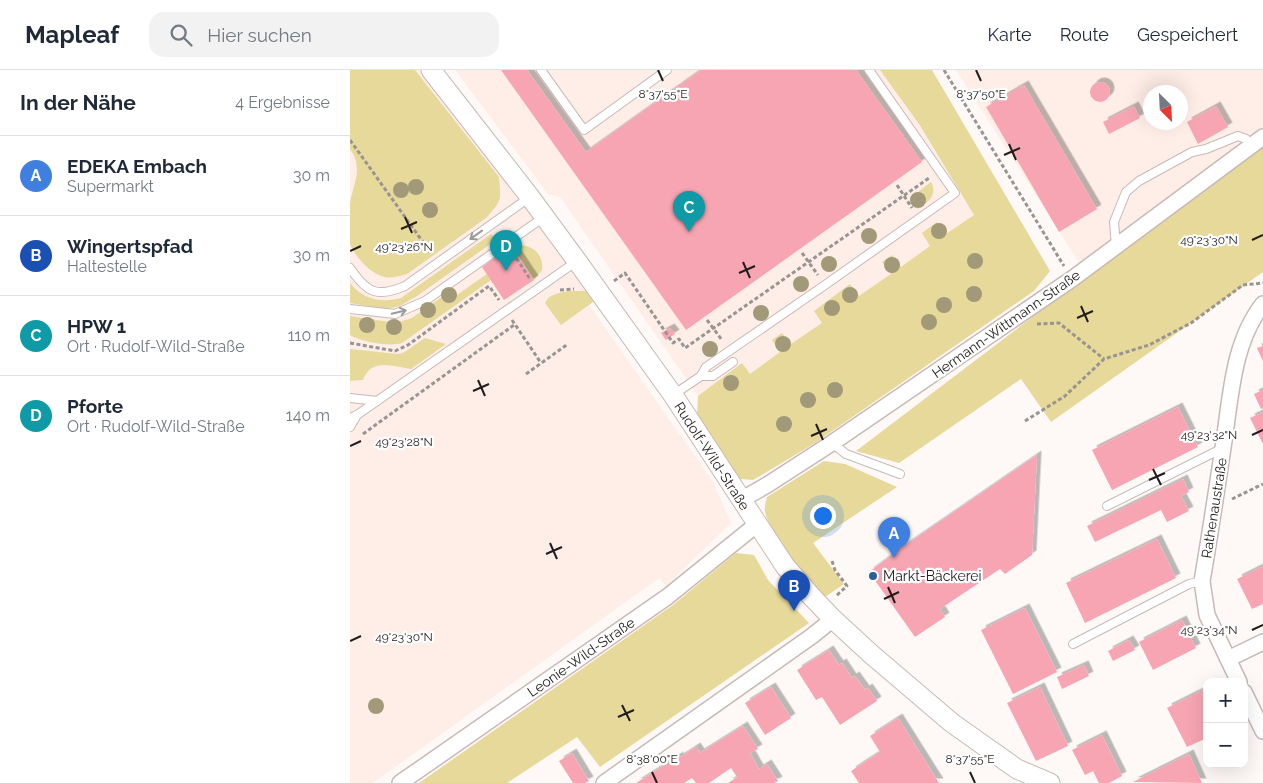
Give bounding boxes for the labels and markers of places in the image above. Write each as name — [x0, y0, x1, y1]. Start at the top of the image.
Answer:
pin: C — [673, 191, 705, 232]
pin: D — [490, 230, 522, 271]
pin: A — [878, 517, 910, 558]
place label: Markt-Bäckerei — [883, 568, 982, 584]
pin: B — [778, 570, 810, 611]
marker: Markt-Bäckerei — [867, 570, 879, 582]

